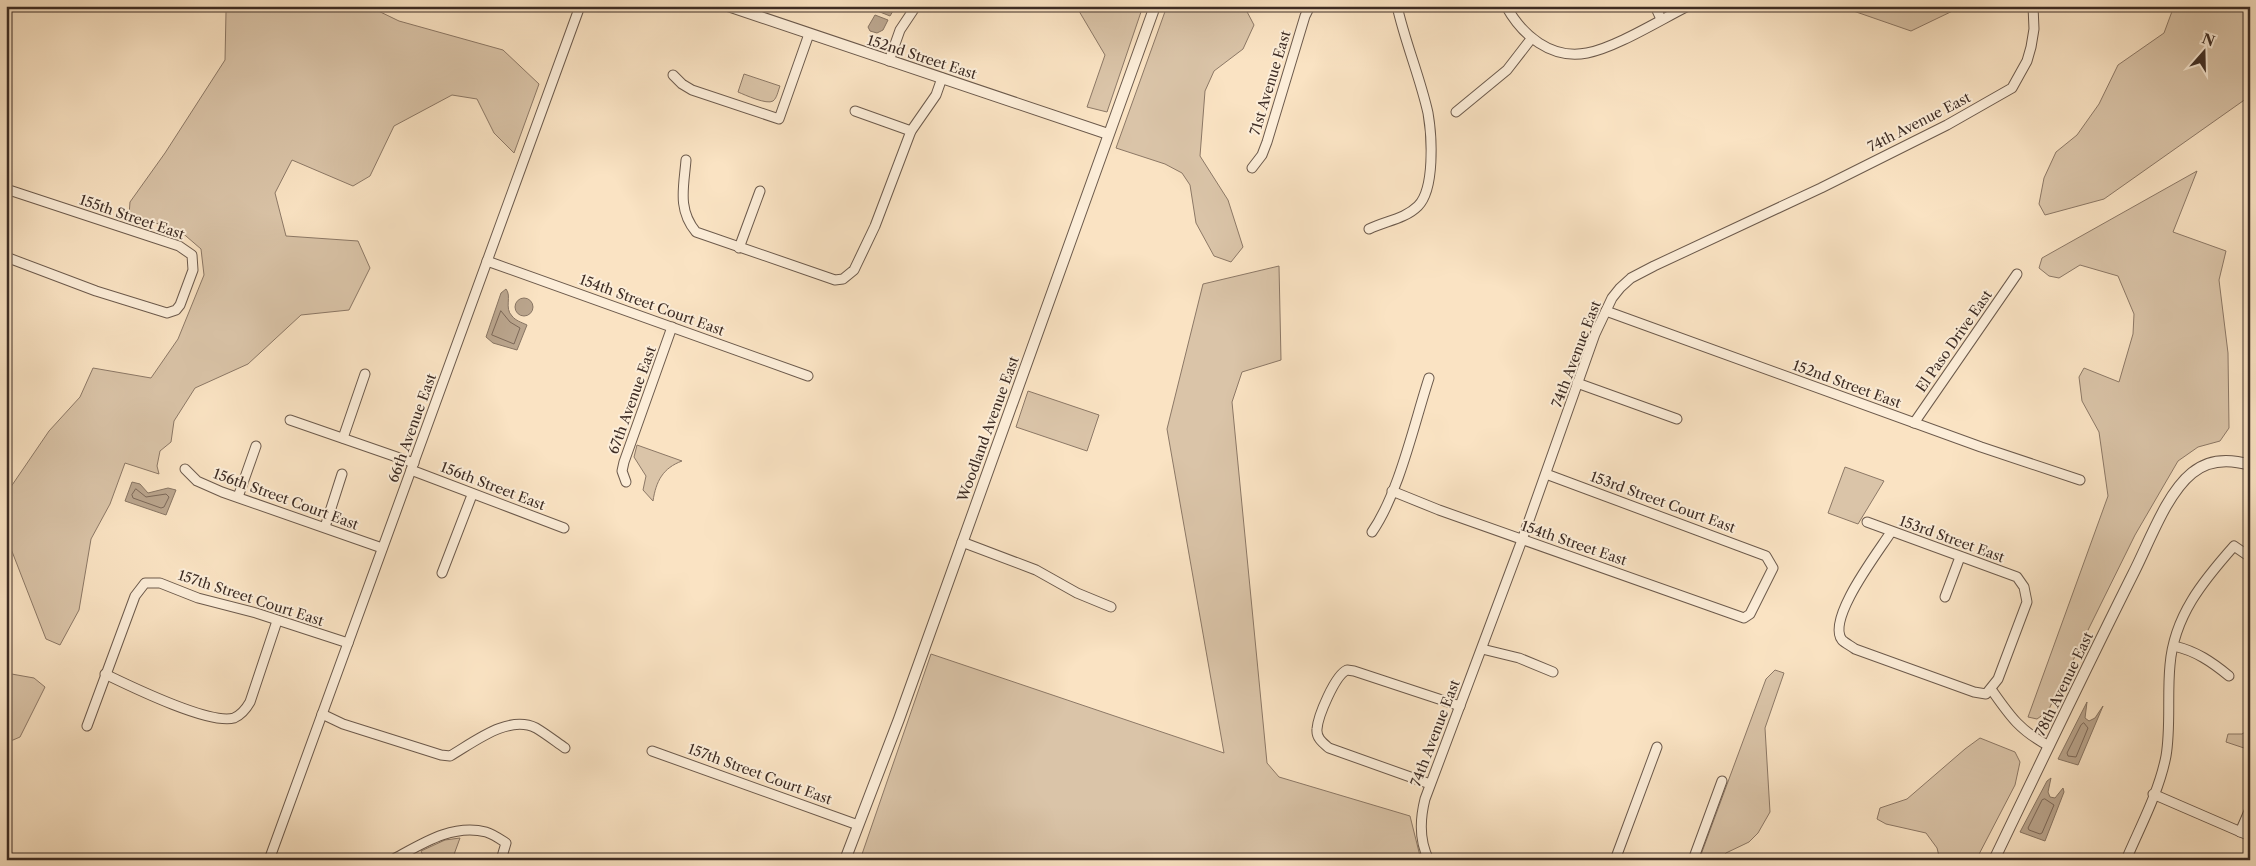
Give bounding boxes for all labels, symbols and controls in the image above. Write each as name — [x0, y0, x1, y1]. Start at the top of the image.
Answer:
street label: 71st Avenue East — [1246, 28, 1294, 137]
north arrow — [2178, 28, 2228, 78]
text: N — [2200, 29, 2217, 50]
street label: 152nd Street East — [865, 31, 979, 83]
street label: 74th Avenue East — [1865, 88, 1973, 156]
street label: 155th Street East — [77, 191, 187, 243]
street label: 154th Street Court East — [577, 270, 727, 340]
street label: El Paso Drive East — [1912, 286, 1996, 396]
street label: 74th Avenue East — [1547, 298, 1605, 410]
street label: 67th Avenue East — [604, 344, 660, 456]
street label: Woodland Avenue East — [953, 354, 1023, 505]
street label: 152nd Street East — [1790, 356, 1904, 412]
street label: 66th Avenue East — [384, 371, 440, 485]
street label: 156th Street East — [438, 458, 548, 514]
street label: 156th Street Court East — [211, 464, 361, 534]
street label: 153rd Street Court East — [1588, 467, 1738, 537]
street label: 153rd Street East — [1897, 512, 2007, 566]
street label: 154th Street East — [1519, 517, 1629, 570]
street label: 157th Street Court East — [176, 566, 326, 630]
street label: 78th Avenue East — [2031, 629, 2097, 739]
street label: 74th Avenue East — [1406, 677, 1464, 789]
street label: 157th Street Court East — [686, 740, 834, 808]

